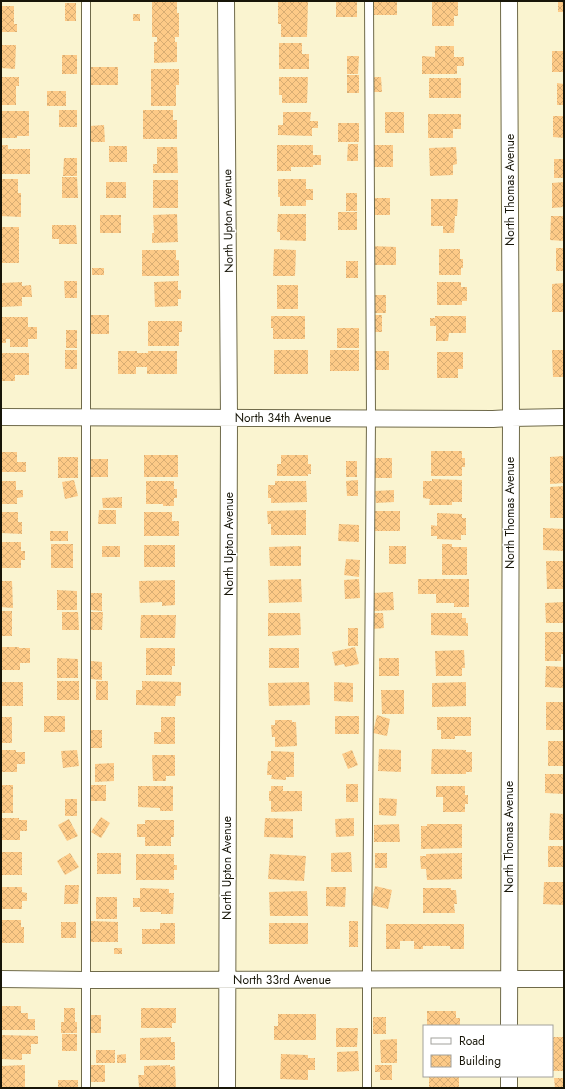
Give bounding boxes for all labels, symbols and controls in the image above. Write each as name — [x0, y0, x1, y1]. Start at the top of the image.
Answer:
street label: North Thomas Avenue — [501, 134, 519, 246]
street label: North Upton Avenue — [218, 169, 238, 273]
street label: North 34th Avenue — [235, 409, 331, 427]
street label: North Thomas Avenue — [501, 457, 519, 569]
street label: North Upton Avenue — [220, 492, 238, 596]
street label: North Thomas Avenue — [500, 781, 518, 893]
street label: North Upton Avenue — [218, 816, 236, 920]
street label: North 33rd Avenue — [233, 971, 331, 989]
legend — [423, 1025, 553, 1077]
text: Road — [459, 1032, 485, 1050]
text: Building — [459, 1052, 501, 1070]

